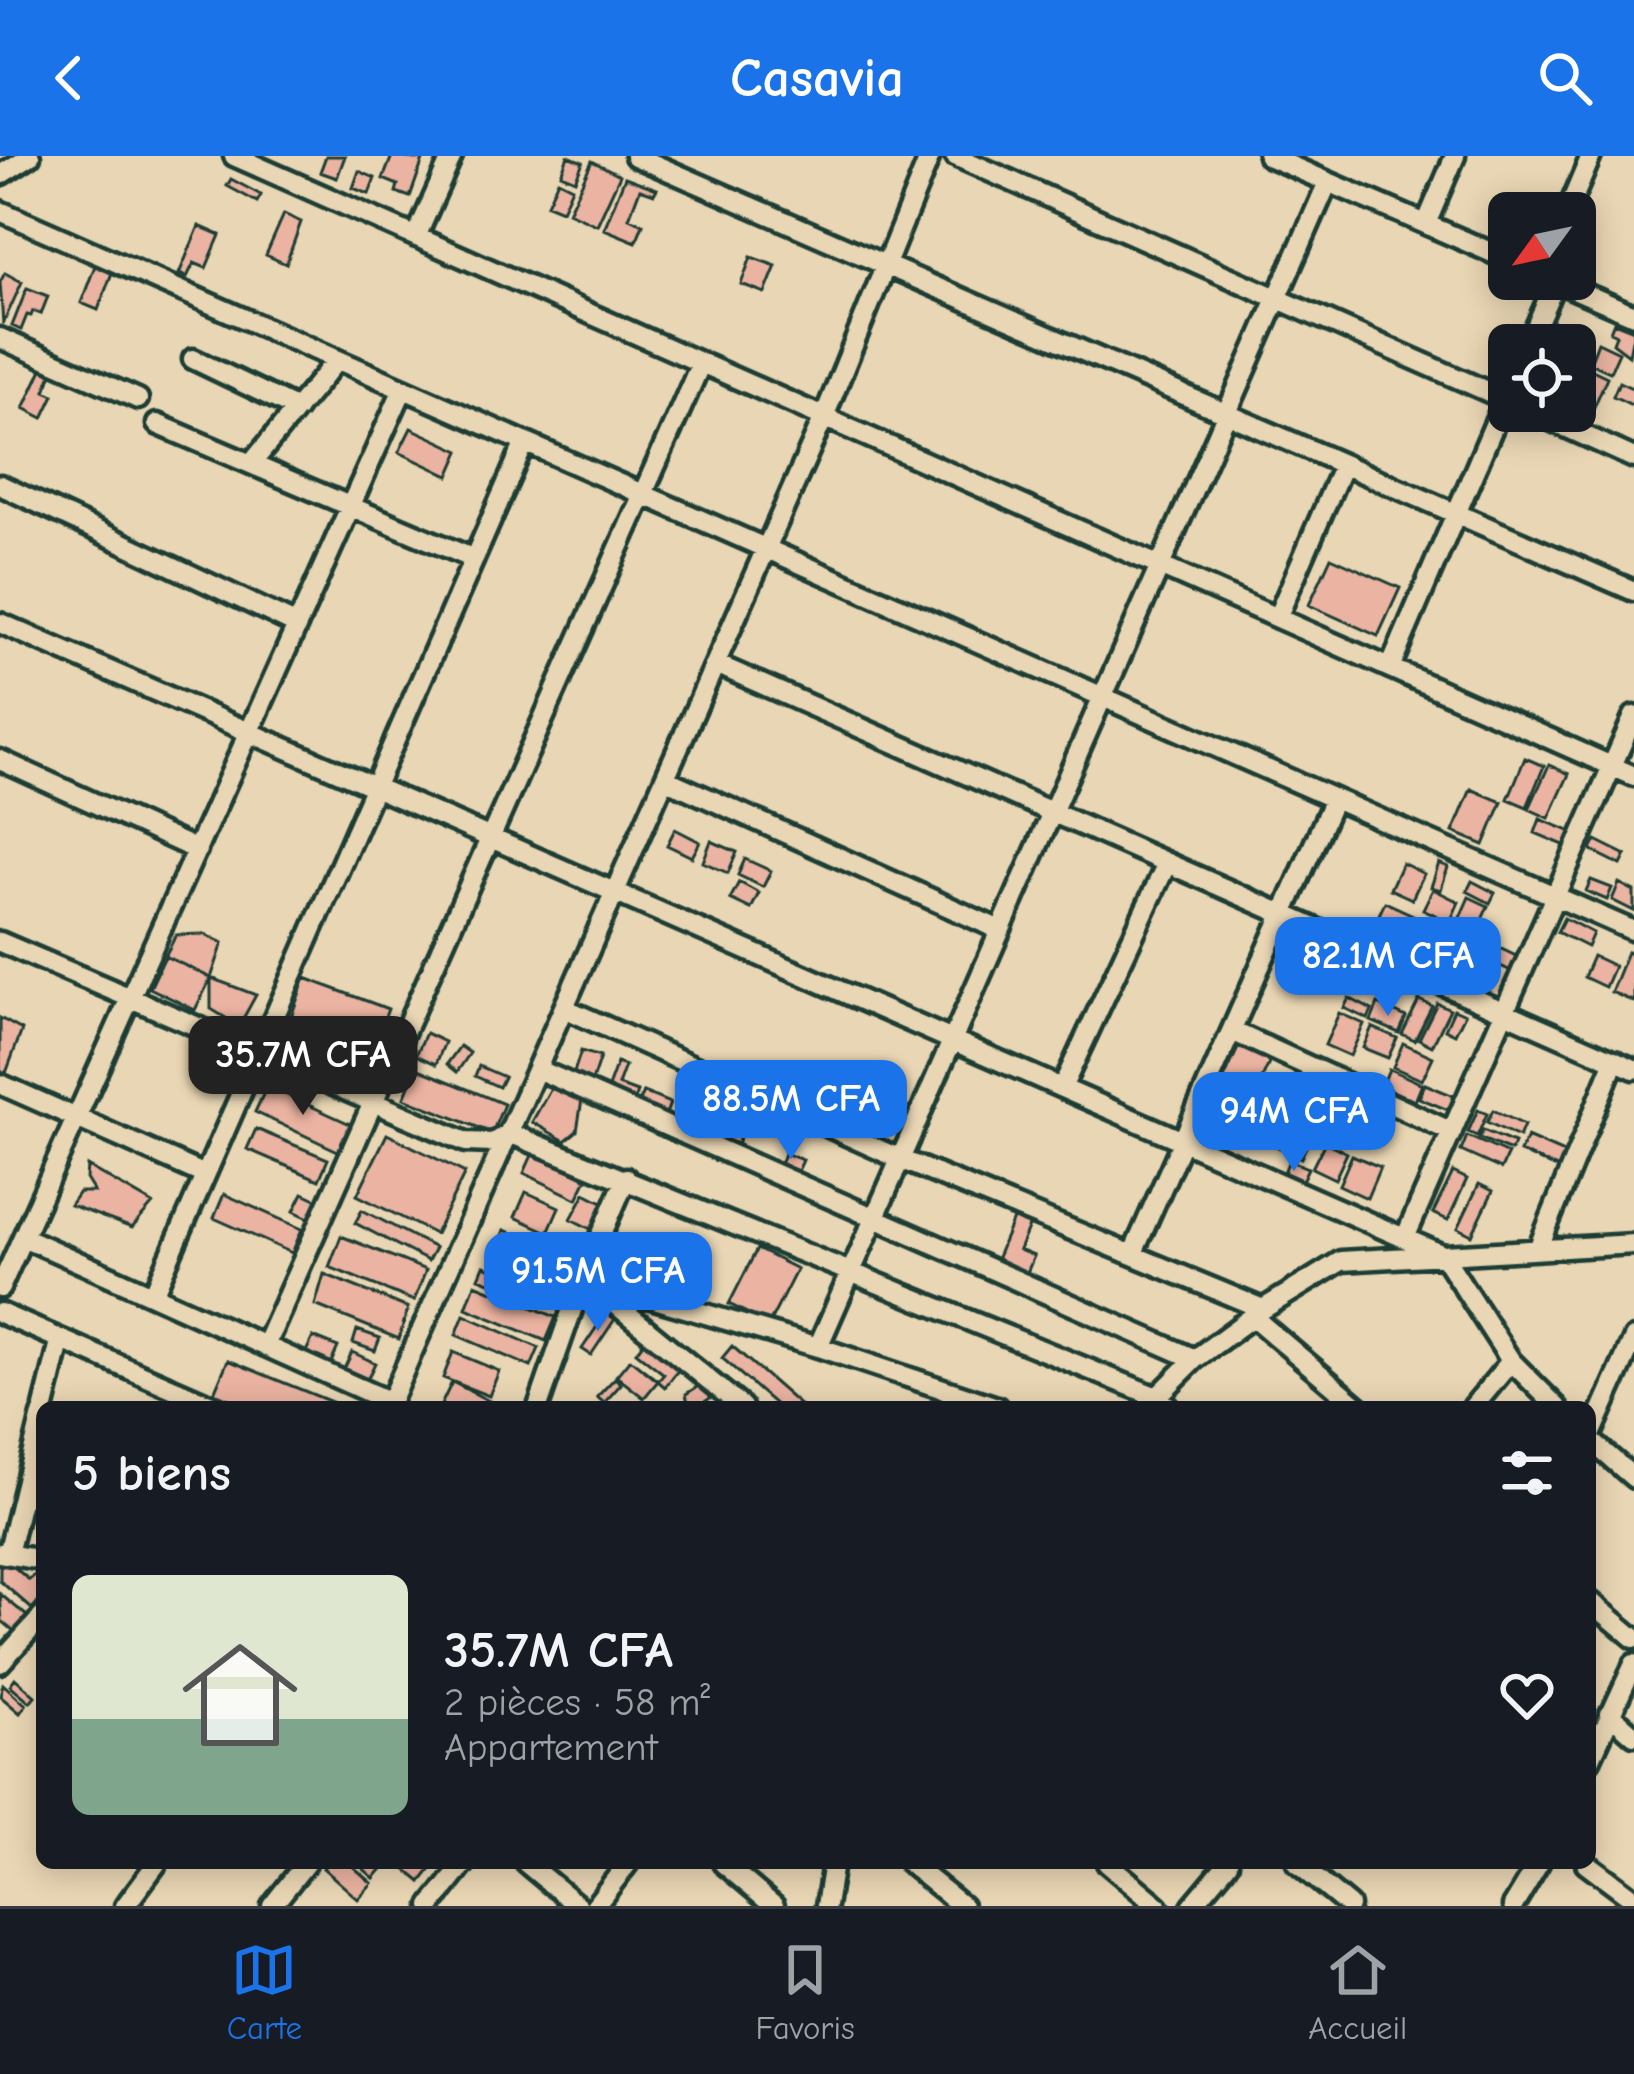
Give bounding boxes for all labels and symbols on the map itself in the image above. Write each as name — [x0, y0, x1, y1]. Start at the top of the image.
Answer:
north arrow — [1488, 192, 1596, 300]
pin: 82.1M CFA — [1251, 917, 1525, 1019]
pin: 35.7M CFA — [166, 1016, 440, 1118]
pin: 88.5M CFA — [654, 1060, 928, 1162]
pin: 94M CFA — [1183, 1072, 1405, 1174]
pin: 91.5M CFA — [461, 1232, 735, 1334]

